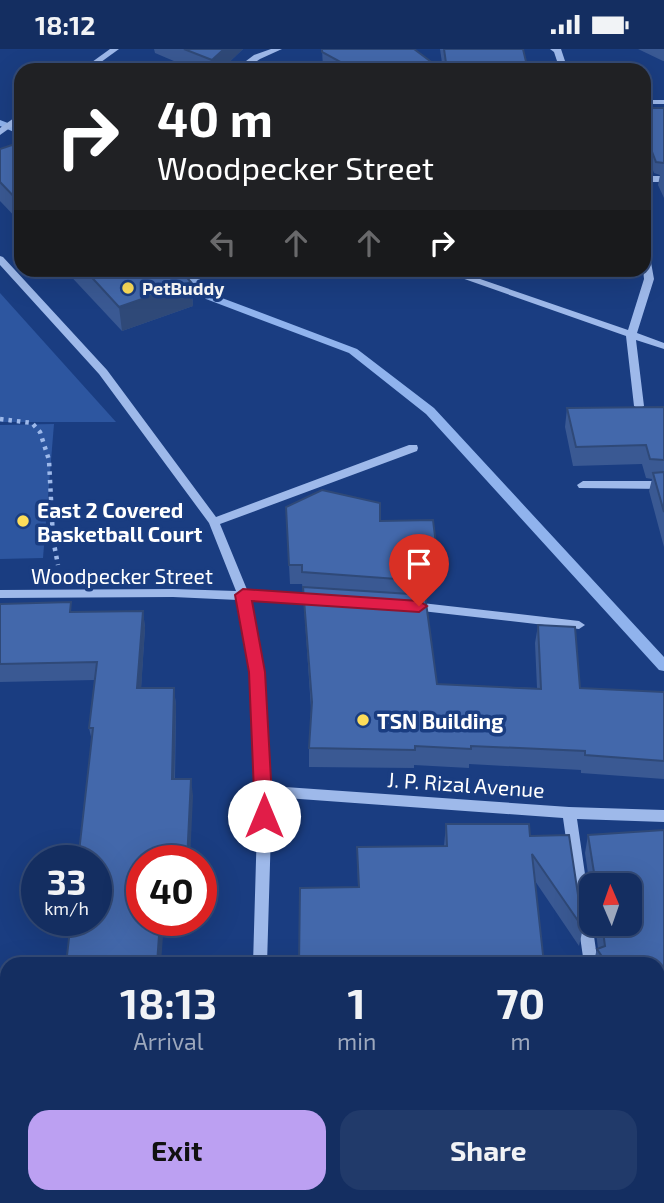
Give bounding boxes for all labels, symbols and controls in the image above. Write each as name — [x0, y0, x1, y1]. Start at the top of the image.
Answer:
text: 18:12 — [35, 9, 95, 40]
text: 40 m — [157, 88, 273, 147]
icon: right — [42, 91, 133, 182]
text: Woodpecker Street — [157, 148, 434, 186]
icon: left — [204, 224, 242, 262]
icon: ahead — [277, 224, 315, 262]
icon: ahead — [350, 224, 388, 262]
icon: right — [423, 224, 461, 262]
place label: PetBuddy — [142, 277, 225, 299]
marker: PetBuddy — [120, 280, 136, 296]
place label: East 2 Covered Basketball Court — [37, 497, 203, 546]
marker: East 2 Covered Basketball Court — [15, 513, 31, 529]
pin — [389, 534, 449, 606]
icon: arrive — [400, 545, 438, 583]
street label: Woodpecker Street — [31, 563, 213, 588]
place label: TSN Building — [377, 708, 503, 733]
marker: TSN Building — [355, 712, 371, 728]
street label: J. P. Rizal Avenue — [387, 766, 545, 802]
position arrow — [227, 779, 301, 853]
speed limit sign: 40 — [126, 845, 217, 936]
text: 33 — [47, 860, 86, 902]
north arrow — [579, 873, 642, 936]
map controls — [579, 873, 642, 936]
text: km/h — [44, 897, 89, 919]
text: 18:13 — [120, 977, 217, 1027]
text: 1 — [348, 977, 366, 1027]
text: 70 — [496, 977, 545, 1027]
text: Arrival — [134, 1027, 204, 1055]
text: min — [337, 1027, 376, 1055]
text: m — [511, 1027, 531, 1055]
button: Exit — [28, 1110, 326, 1190]
button: Share — [340, 1110, 637, 1190]

